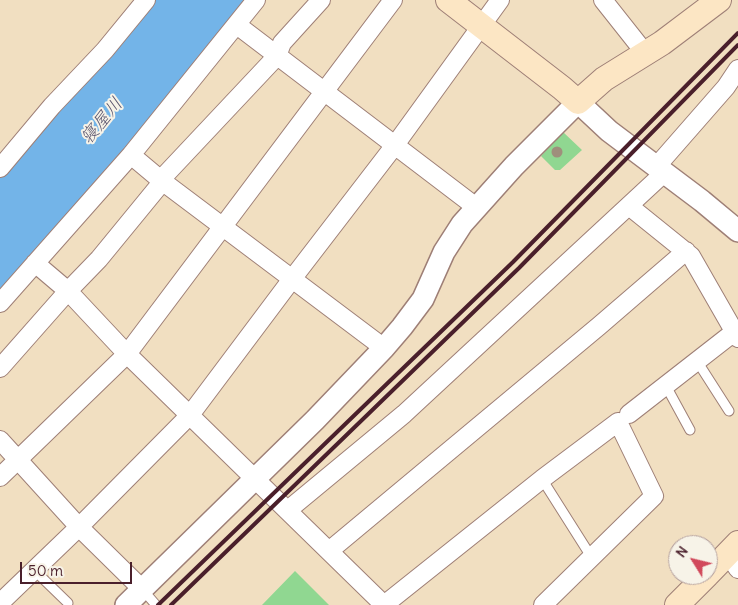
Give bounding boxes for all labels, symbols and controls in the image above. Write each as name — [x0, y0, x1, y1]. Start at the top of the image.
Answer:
water label: 寝屋川 — [76, 93, 128, 149]
north arrow — [668, 535, 718, 585]
text: N — [672, 543, 692, 561]
scale bar — [22, 552, 135, 584]
text: 50 m — [28, 561, 63, 580]

